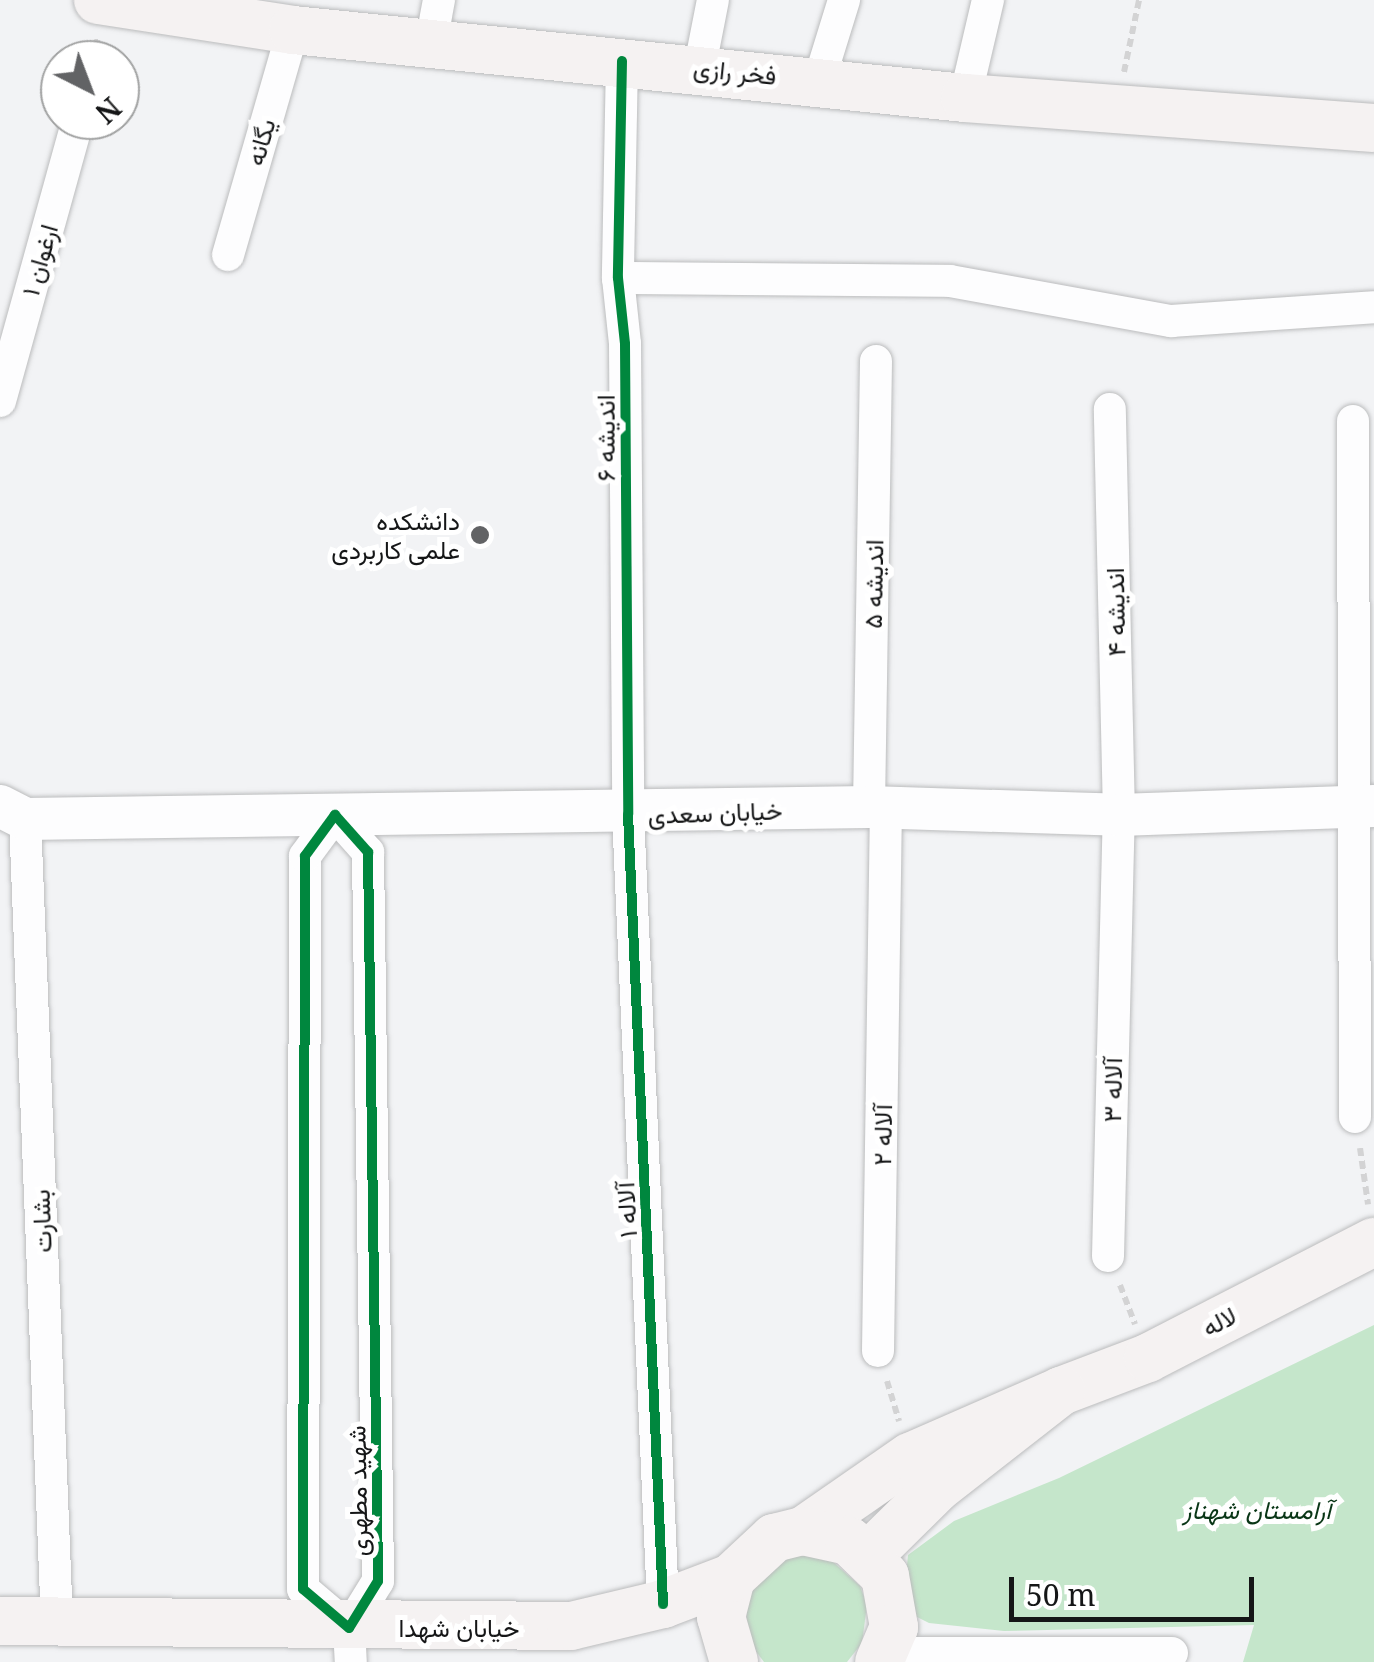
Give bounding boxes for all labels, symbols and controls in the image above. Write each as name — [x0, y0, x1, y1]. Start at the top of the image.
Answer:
north arrow — [40, 40, 140, 140]
street label: فخر رازی — [692, 52, 778, 90]
text: N — [88, 89, 130, 132]
street label: یگانه — [239, 115, 281, 169]
street label: ارغوان ۱ — [15, 221, 63, 299]
street label: اندیشه ۶ — [590, 395, 620, 481]
place label: دانشکده علمی کاربردی — [331, 506, 460, 565]
marker: دانشکده علمی کاربردی — [469, 524, 491, 546]
street label: اندیشه ۵ — [857, 539, 889, 629]
street label: اندیشه ۴ — [1099, 567, 1131, 657]
street label: خیابان سعدی — [647, 795, 783, 829]
street label: آلاله ۳ — [1096, 1057, 1128, 1123]
street label: آلاله ۲ — [866, 1104, 898, 1166]
street label: آلاله ۱ — [610, 1181, 642, 1239]
street label: بشارت — [25, 1189, 57, 1253]
street label: لاله — [1197, 1300, 1241, 1342]
street label: شهید مطهری — [341, 1425, 373, 1557]
park label: آرامستان شهناز — [1183, 1494, 1331, 1524]
scale bar — [1014, 1557, 1259, 1619]
text: 50 m — [1026, 1574, 1096, 1615]
street label: خیابان شهدا — [399, 1612, 519, 1642]

